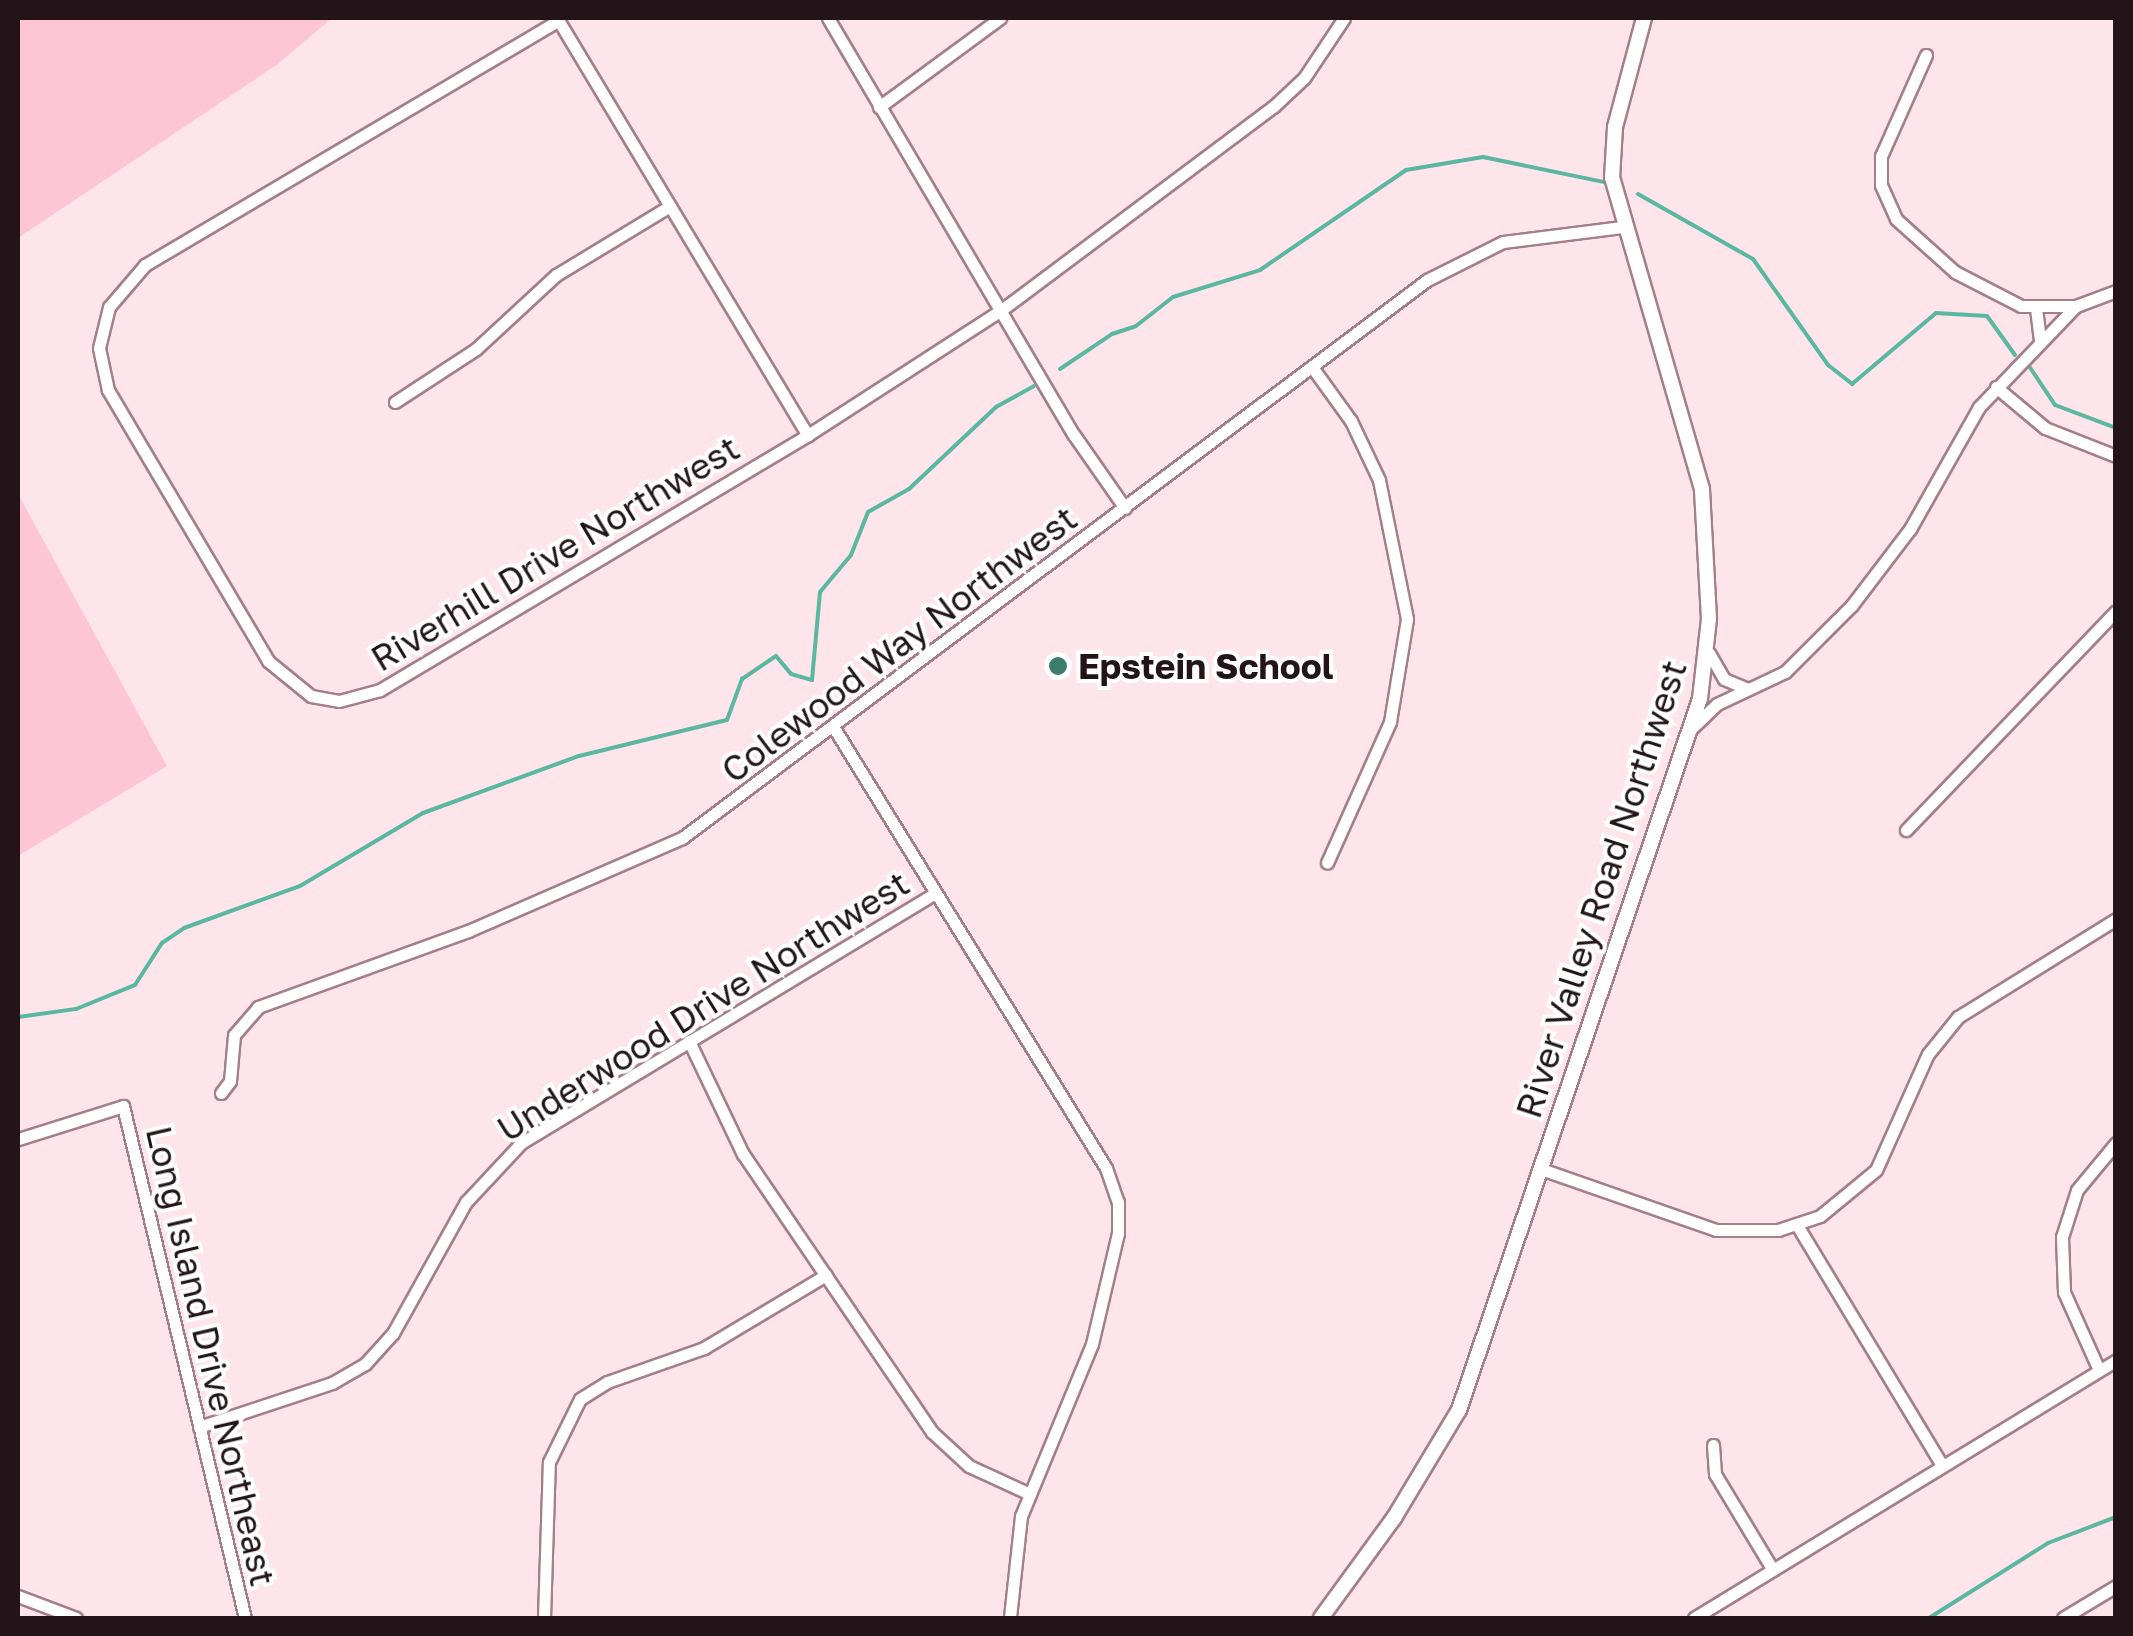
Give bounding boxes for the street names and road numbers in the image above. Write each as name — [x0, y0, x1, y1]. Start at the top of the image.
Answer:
street label: Riverhill Drive Northwest — [364, 426, 746, 680]
street label: Colewood Way Northwest — [713, 497, 1085, 791]
street label: River Valley Road Northwest — [1507, 655, 1695, 1123]
street label: Underwood Drive Northwest — [490, 862, 916, 1150]
street label: Long Island Drive Northeast — [138, 1122, 284, 1590]

